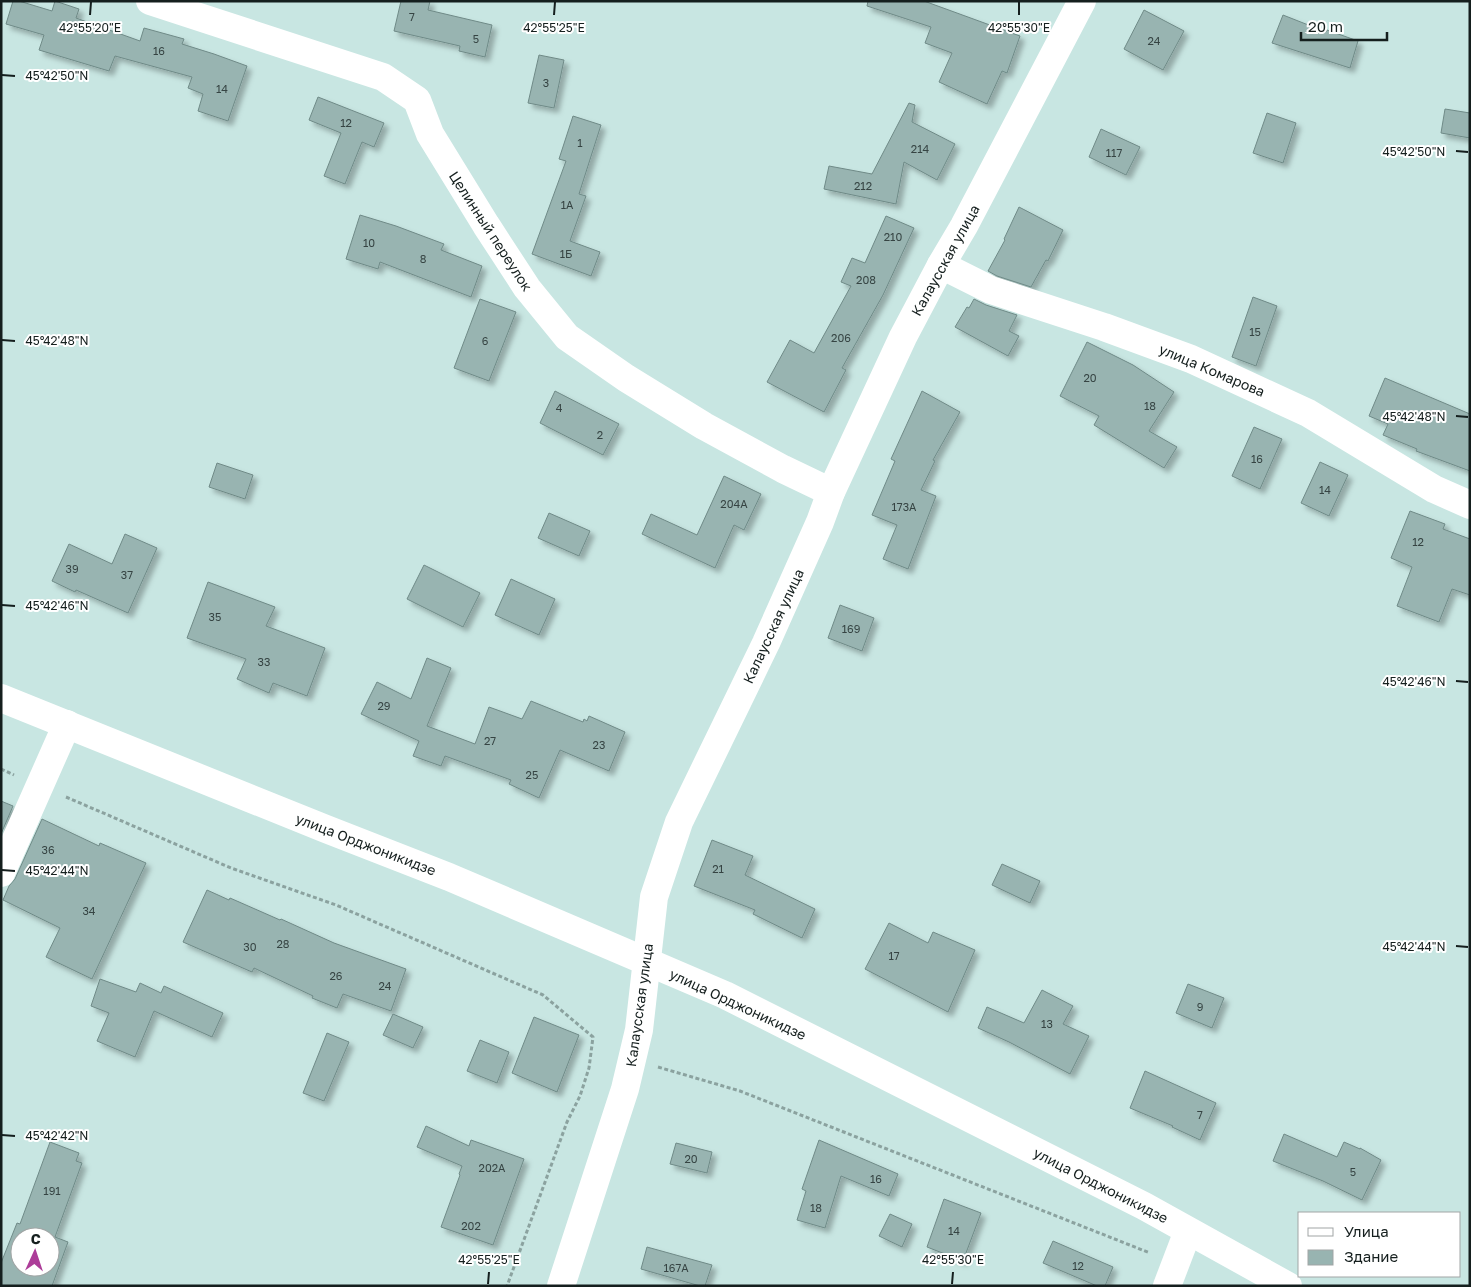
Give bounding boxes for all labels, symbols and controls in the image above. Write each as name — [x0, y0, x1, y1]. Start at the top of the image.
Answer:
house number: 7 — [409, 10, 415, 23]
scale bar — [1301, 10, 1387, 42]
text: 20 m — [1308, 17, 1343, 35]
text: 42°55'20"E — [59, 20, 121, 35]
text: 42°55'25"E — [523, 20, 585, 35]
text: 42°55'30"E — [988, 20, 1050, 35]
house number: 5 — [473, 32, 479, 45]
house number: 24 — [1147, 34, 1161, 47]
house number: 16 — [153, 44, 165, 57]
text: 45°42'50"N — [25, 68, 89, 83]
house number: 3 — [543, 76, 549, 89]
house number: 14 — [216, 82, 228, 95]
house number: 12 — [340, 116, 352, 129]
house number: 1 — [577, 136, 583, 149]
house number: 214 — [911, 142, 929, 155]
text: 45°42'50"N — [1382, 144, 1446, 159]
house number: 117 — [1106, 146, 1122, 159]
street label: Целинный переулок — [446, 168, 536, 294]
house number: 212 — [854, 179, 872, 192]
house number: 1А — [561, 198, 574, 211]
street label: Калаусская улица — [907, 201, 983, 319]
house number: 210 — [884, 230, 902, 243]
house number: 10 — [363, 236, 375, 249]
house number: 1Б — [560, 247, 572, 260]
house number: 8 — [420, 252, 427, 265]
house number: 208 — [856, 273, 876, 286]
house number: 15 — [1249, 325, 1261, 338]
house number: 206 — [831, 331, 851, 344]
text: 45°42'48"N — [25, 333, 89, 348]
house number: 6 — [482, 334, 489, 347]
street label: улица Комарова — [1157, 340, 1267, 400]
house number: 20 — [1083, 371, 1097, 384]
house number: 18 — [1144, 399, 1156, 412]
house number: 4 — [556, 401, 563, 414]
text: 45°42'48"N — [1382, 409, 1446, 424]
house number: 2 — [597, 428, 603, 441]
house number: 16 — [1251, 452, 1263, 465]
house number: 14 — [1319, 483, 1331, 496]
house number: 204А — [720, 497, 748, 510]
house number: 173А — [892, 500, 917, 513]
house number: 12 — [1412, 535, 1424, 548]
house number: 39 — [65, 562, 79, 575]
street label: Калаусская улица — [739, 566, 807, 686]
house number: 37 — [121, 568, 133, 581]
text: 45°42'46"N — [25, 598, 89, 613]
house number: 35 — [209, 610, 221, 623]
house number: 169 — [842, 622, 860, 635]
house number: 33 — [258, 655, 270, 668]
text: 45°42'46"N — [1382, 674, 1446, 689]
house number: 29 — [377, 699, 391, 712]
house number: 27 — [484, 734, 496, 747]
house number: 23 — [593, 738, 605, 751]
house number: 25 — [526, 768, 538, 781]
street label: улица Орджоникидзе — [293, 809, 439, 879]
house number: 36 — [41, 843, 55, 856]
house number: 21 — [712, 862, 724, 875]
text: 45°42'44"N — [25, 863, 89, 878]
house number: 34 — [82, 904, 96, 917]
house number: 28 — [276, 937, 290, 950]
text: 45°42'44"N — [1382, 939, 1446, 954]
house number: 30 — [243, 940, 257, 953]
street label: Калаусская улица — [622, 942, 656, 1068]
house number: 17 — [888, 949, 900, 962]
street label: улица Орджоникидзе — [667, 965, 809, 1043]
house number: 26 — [329, 969, 343, 982]
house number: 24 — [378, 979, 392, 992]
house number: 9 — [1197, 1000, 1203, 1013]
house number: 13 — [1041, 1017, 1053, 1030]
house number: 7 — [1197, 1108, 1203, 1121]
text: 45°42'42"N — [26, 1128, 88, 1143]
street label: улица Орджоникидзе — [1031, 1144, 1171, 1226]
house number: 20 — [684, 1152, 698, 1165]
house number: 202А — [479, 1161, 506, 1174]
house number: 5 — [1350, 1165, 1356, 1178]
house number: 16 — [870, 1172, 882, 1185]
house number: 191 — [43, 1184, 61, 1197]
house number: 18 — [810, 1201, 822, 1214]
legend — [1298, 1212, 1461, 1277]
house number: 202 — [461, 1219, 481, 1232]
text: Улица — [1344, 1222, 1389, 1240]
house number: 14 — [948, 1224, 960, 1237]
north arrow — [10, 1227, 60, 1277]
text: С — [30, 1230, 41, 1247]
text: Здание — [1344, 1247, 1398, 1265]
text: 42°55'25"E — [458, 1252, 520, 1267]
text: 42°55'30"E — [922, 1252, 984, 1267]
house number: 12 — [1072, 1259, 1084, 1272]
house number: 167А — [663, 1261, 689, 1274]

